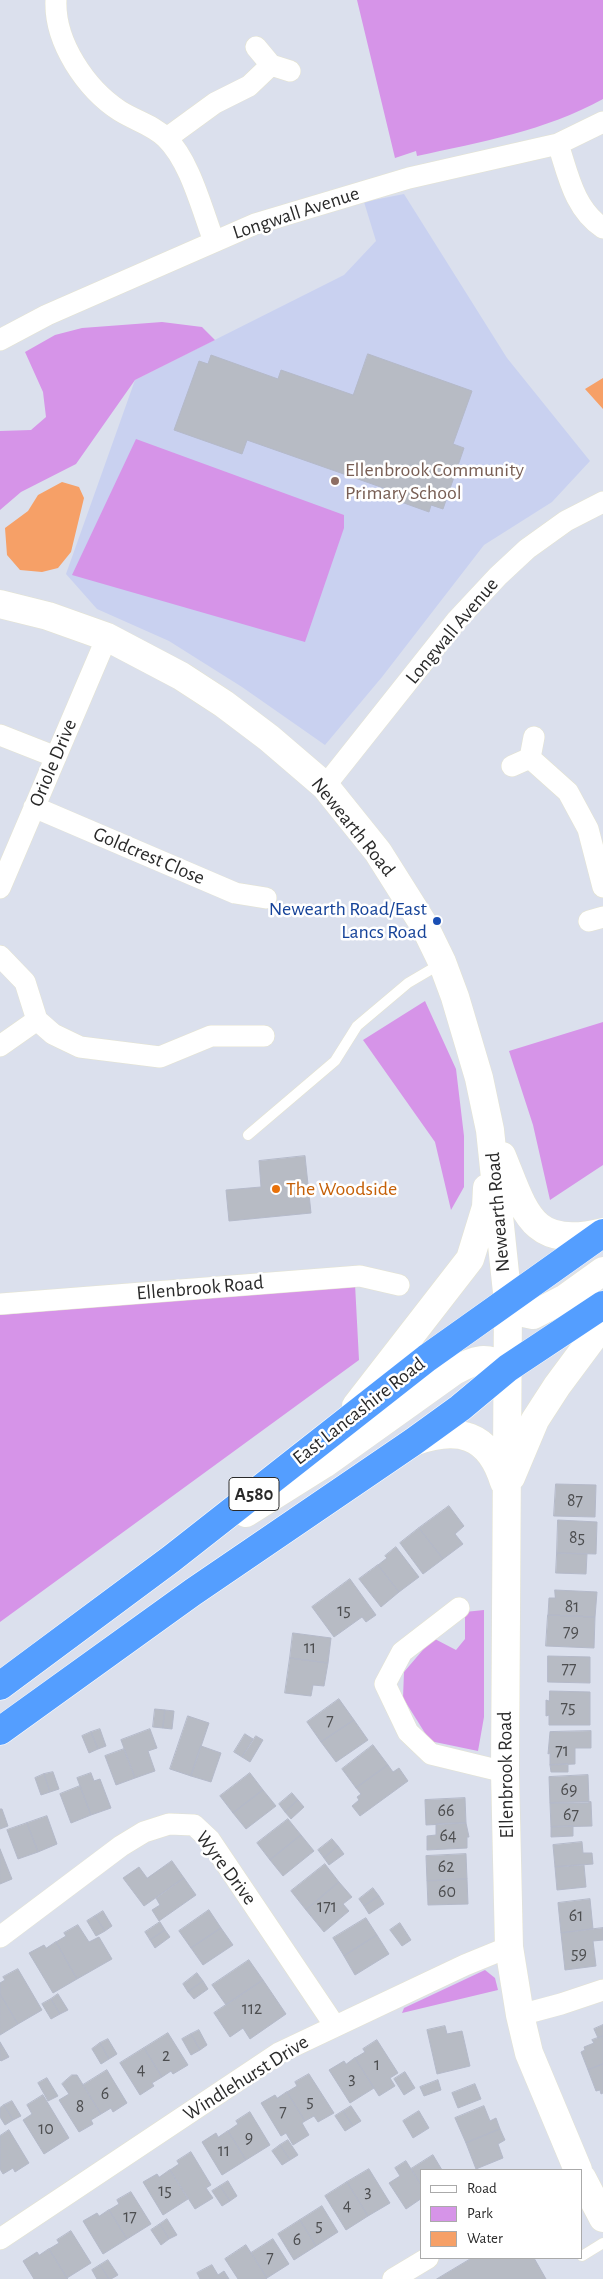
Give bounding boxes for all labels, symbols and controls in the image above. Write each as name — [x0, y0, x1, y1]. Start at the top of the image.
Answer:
street label: Longwall Avenue — [230, 181, 362, 245]
place label: Ellenbrook Community Primary School — [345, 458, 524, 505]
marker: Ellenbrook Community Primary School — [329, 475, 341, 487]
street label: Longwall Avenue — [401, 573, 503, 689]
street label: Oriole Drive — [24, 716, 82, 810]
street label: Newearth Road — [306, 773, 400, 881]
street label: Goldcrest Close — [90, 822, 208, 890]
place label: Newearth Road/East Lancs Road — [269, 897, 427, 944]
marker: Newearth Road/East Lancs Road — [431, 915, 443, 927]
street label: Newearth Road — [481, 1151, 515, 1273]
place label: The Woodside — [286, 1177, 397, 1201]
marker: The Woodside — [270, 1183, 282, 1195]
street label: Ellenbrook Road — [135, 1270, 265, 1306]
street label: East Lancashire Road — [288, 1352, 430, 1470]
road number: A580 — [229, 1478, 279, 1510]
house number: 87 — [567, 1490, 583, 1512]
house number: 85 — [569, 1527, 585, 1549]
house number: 81 — [565, 1596, 579, 1618]
house number: 15 — [337, 1600, 351, 1622]
house number: 79 — [563, 1621, 579, 1643]
house number: 11 — [304, 1637, 316, 1659]
house number: 77 — [561, 1658, 577, 1680]
house number: 75 — [560, 1697, 576, 1719]
house number: 7 — [326, 1710, 334, 1732]
street label: Ellenbrook Road — [493, 1711, 519, 1839]
house number: 71 — [555, 1740, 569, 1762]
house number: 69 — [561, 1779, 577, 1801]
house number: 66 — [438, 1800, 454, 1822]
house number: 67 — [563, 1804, 579, 1826]
house number: 64 — [439, 1825, 457, 1847]
street label: Wyre Drive — [190, 1826, 262, 1910]
house number: 62 — [438, 1856, 454, 1878]
house number: 60 — [438, 1881, 456, 1903]
house number: 171 — [317, 1896, 337, 1918]
house number: 61 — [569, 1905, 583, 1927]
house number: 59 — [571, 1943, 587, 1965]
house number: 112 — [242, 1998, 262, 2020]
street label: Windlehurst Drive — [179, 2030, 313, 2126]
house number: 2 — [162, 2045, 170, 2067]
house number: 1 — [374, 2054, 380, 2076]
house number: 4 — [137, 2059, 145, 2081]
house number: 3 — [348, 2068, 356, 2090]
house number: 6 — [101, 2083, 109, 2105]
house number: 5 — [306, 2091, 314, 2113]
house number: 8 — [76, 2096, 84, 2118]
house number: 7 — [279, 2101, 287, 2123]
house number: 10 — [38, 2118, 54, 2140]
house number: 9 — [245, 2127, 253, 2149]
house number: 11 — [218, 2140, 230, 2162]
legend — [420, 2169, 583, 2259]
house number: 15 — [158, 2180, 172, 2202]
house number: 3 — [364, 2181, 372, 2203]
text: Road — [467, 2181, 497, 2196]
house number: 4 — [343, 2195, 351, 2217]
house number: 17 — [123, 2206, 137, 2228]
text: Park — [467, 2206, 493, 2221]
house number: 5 — [315, 2215, 323, 2237]
house number: 6 — [293, 2229, 301, 2251]
text: Water — [467, 2231, 503, 2246]
house number: 7 — [266, 2247, 274, 2269]

